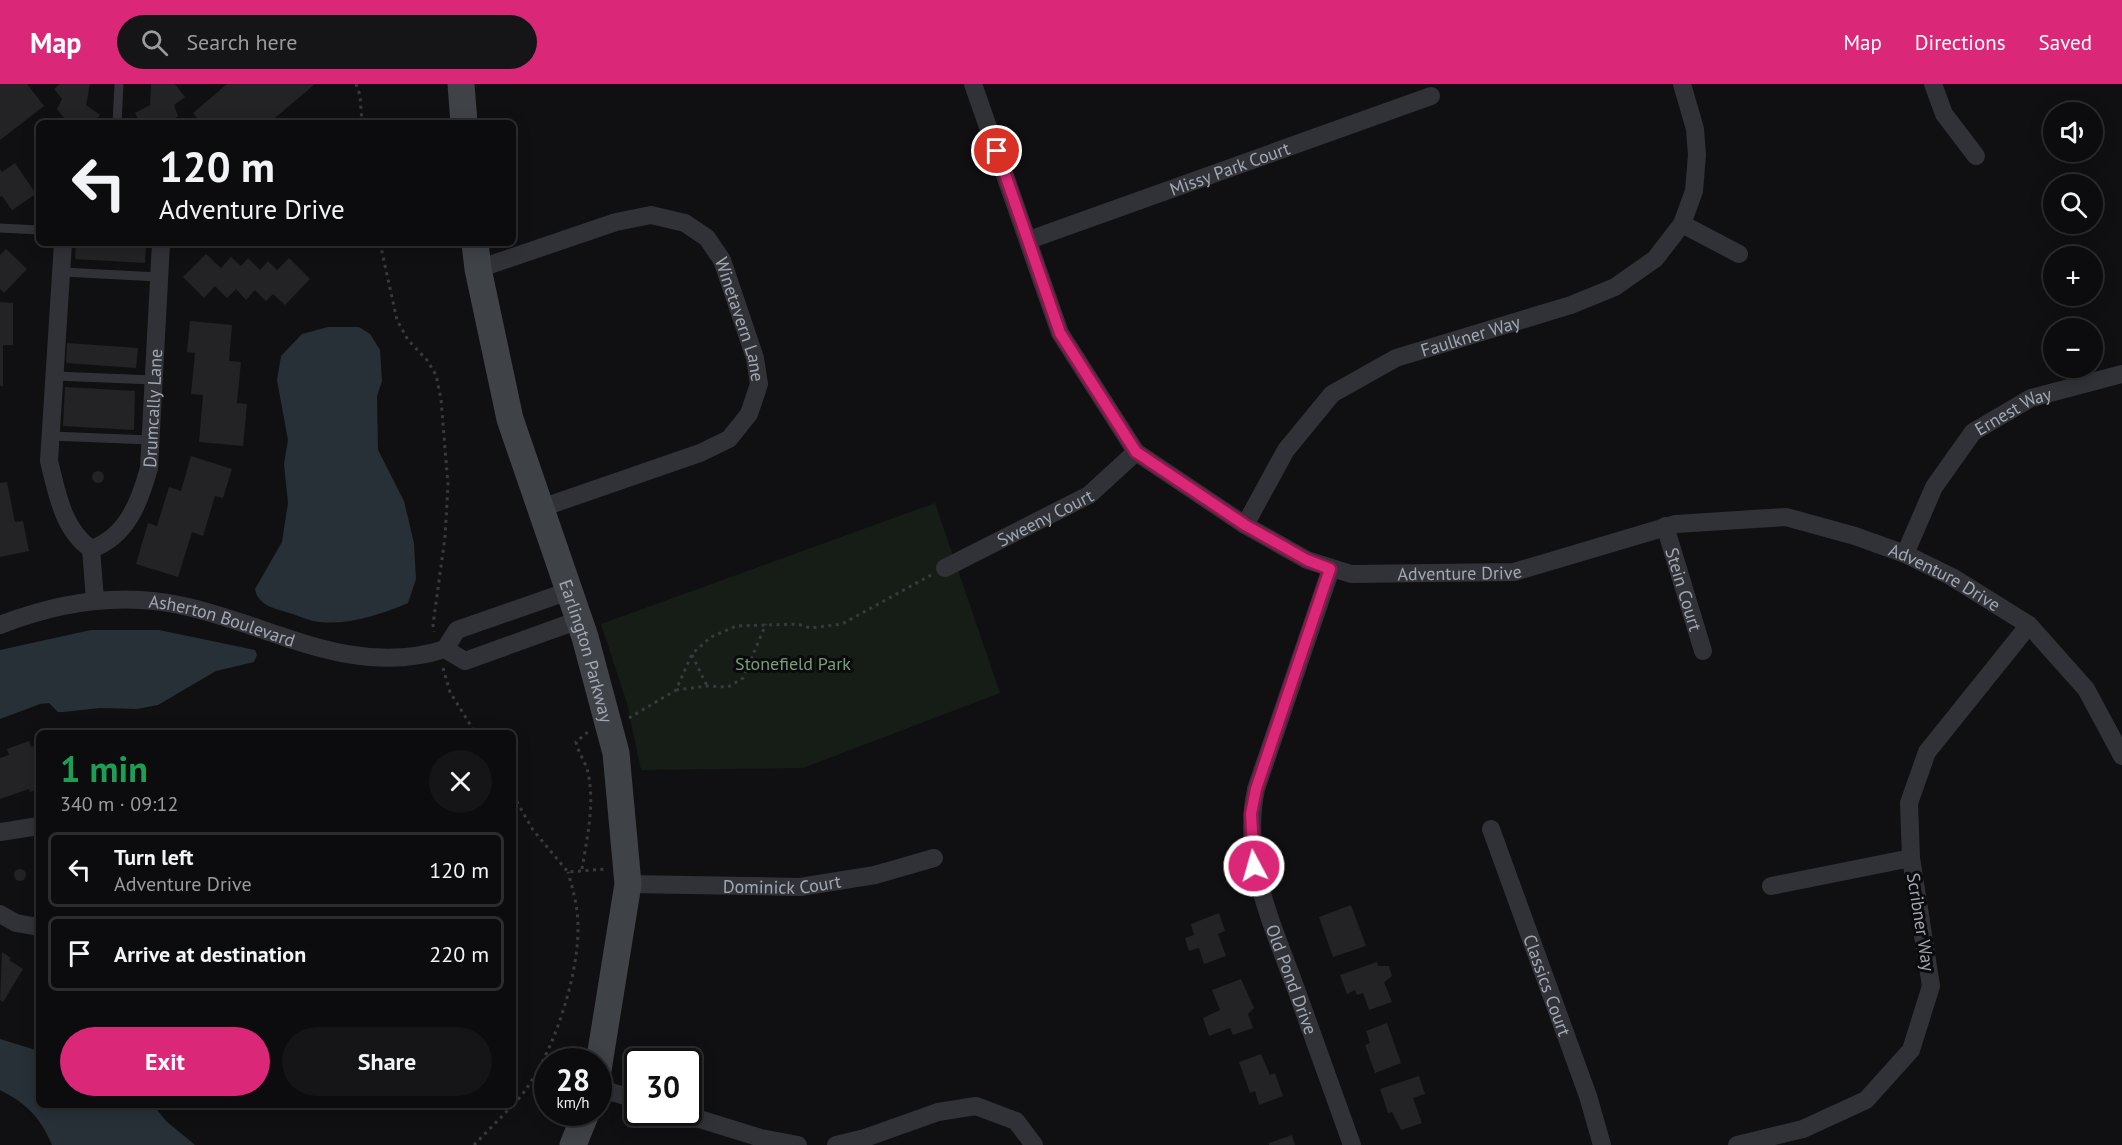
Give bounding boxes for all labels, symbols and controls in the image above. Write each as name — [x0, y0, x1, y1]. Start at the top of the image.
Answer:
search box — [117, 15, 537, 69]
text: Map — [30, 24, 81, 61]
icon: search — [138, 26, 171, 59]
text: Search here — [186, 28, 297, 56]
text: Map — [1843, 29, 1882, 56]
text: Directions — [1915, 29, 2006, 56]
text: Saved — [2039, 29, 2092, 56]
map controls — [2043, 102, 2103, 378]
button: sound — [2043, 102, 2103, 162]
pin — [971, 125, 1022, 176]
icon: arrive — [980, 134, 1013, 167]
street label: Missy Park Court — [1166, 136, 1293, 200]
text: 120 m — [159, 139, 275, 194]
icon: left — [60, 144, 138, 222]
button: search — [2043, 174, 2103, 234]
text: Adventure Drive — [159, 192, 345, 226]
button: + — [2043, 246, 2103, 306]
street label: Winetavern Lane — [710, 254, 770, 383]
street label: Faulkner Way — [1418, 309, 1523, 361]
button: − — [2043, 318, 2103, 378]
street label: Drumcally Lane — [138, 348, 167, 468]
street label: Ernest Way — [1970, 381, 2054, 440]
street label: Sweeny Court — [993, 483, 1097, 551]
street label: Adventure Drive — [1886, 538, 2005, 616]
street label: Stein Court — [1661, 545, 1708, 634]
street label: Adventure Drive — [1397, 559, 1524, 585]
street label: Earlington Parkway — [555, 576, 619, 726]
street label: Asherton Boulevard — [148, 589, 298, 651]
park label: Stonefield Park — [735, 652, 851, 675]
text: 1 min — [60, 745, 148, 792]
button: close — [429, 750, 492, 813]
text: 340 m · 09:12 — [60, 791, 178, 817]
position arrow — [1222, 834, 1286, 898]
text: Turn left — [114, 843, 194, 871]
icon: left — [63, 853, 96, 886]
text: 120 m — [429, 856, 489, 884]
street label: Dominick Court — [723, 869, 842, 898]
text: Adventure Drive — [114, 871, 252, 897]
street label: Scribner Way — [1902, 871, 1940, 973]
street label: Old Pond Drive — [1261, 921, 1323, 1038]
street label: Classics Court — [1519, 931, 1577, 1039]
icon: arrive — [63, 937, 96, 970]
text: Arrive at destination — [114, 940, 306, 968]
text: 220 m — [429, 940, 489, 968]
button: Exit — [60, 1027, 270, 1096]
button: Share — [282, 1027, 492, 1096]
speed limit sign: 30 — [624, 1048, 702, 1126]
text: 28 — [556, 1060, 590, 1099]
text: km/h — [557, 1093, 589, 1112]

